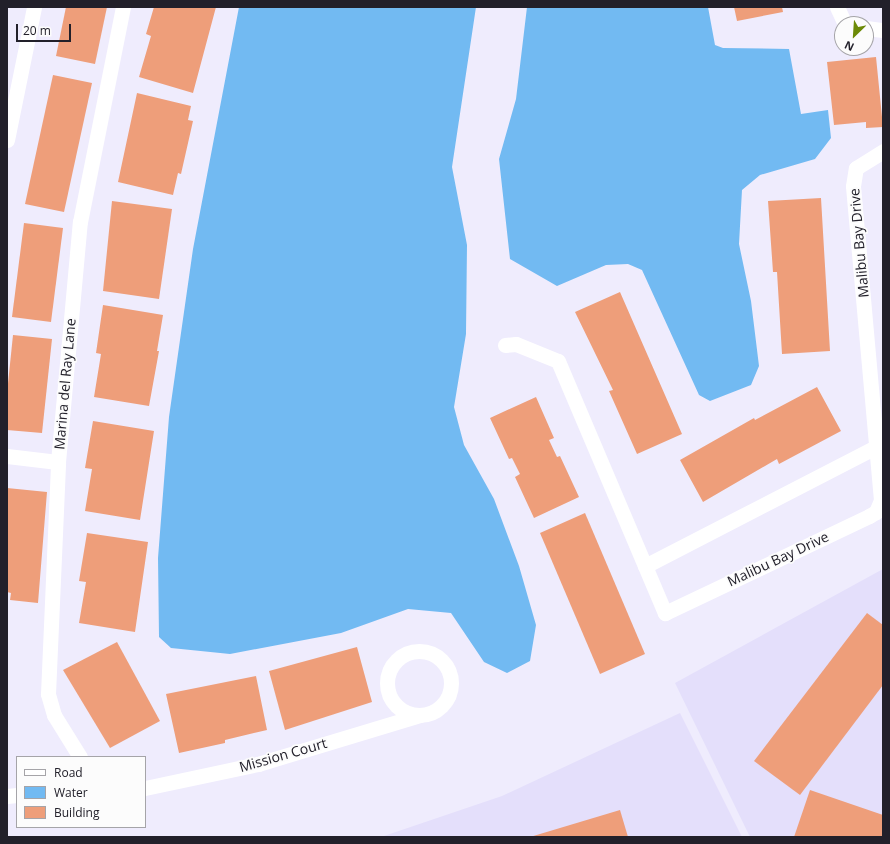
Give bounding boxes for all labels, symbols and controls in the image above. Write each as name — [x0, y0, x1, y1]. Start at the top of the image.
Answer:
scale bar — [18, 16, 73, 42]
north arrow — [834, 16, 874, 56]
text: 20 m — [23, 22, 51, 39]
text: N — [842, 38, 856, 55]
street label: Malibu Bay Drive — [846, 187, 872, 299]
street label: Marina del Ray Lane — [51, 318, 79, 450]
street label: Malibu Bay Drive — [725, 528, 831, 590]
street label: Mission Court — [237, 734, 329, 776]
legend — [16, 756, 146, 828]
text: Road — [54, 764, 83, 781]
text: Water — [54, 784, 88, 801]
text: Building — [54, 804, 99, 821]

